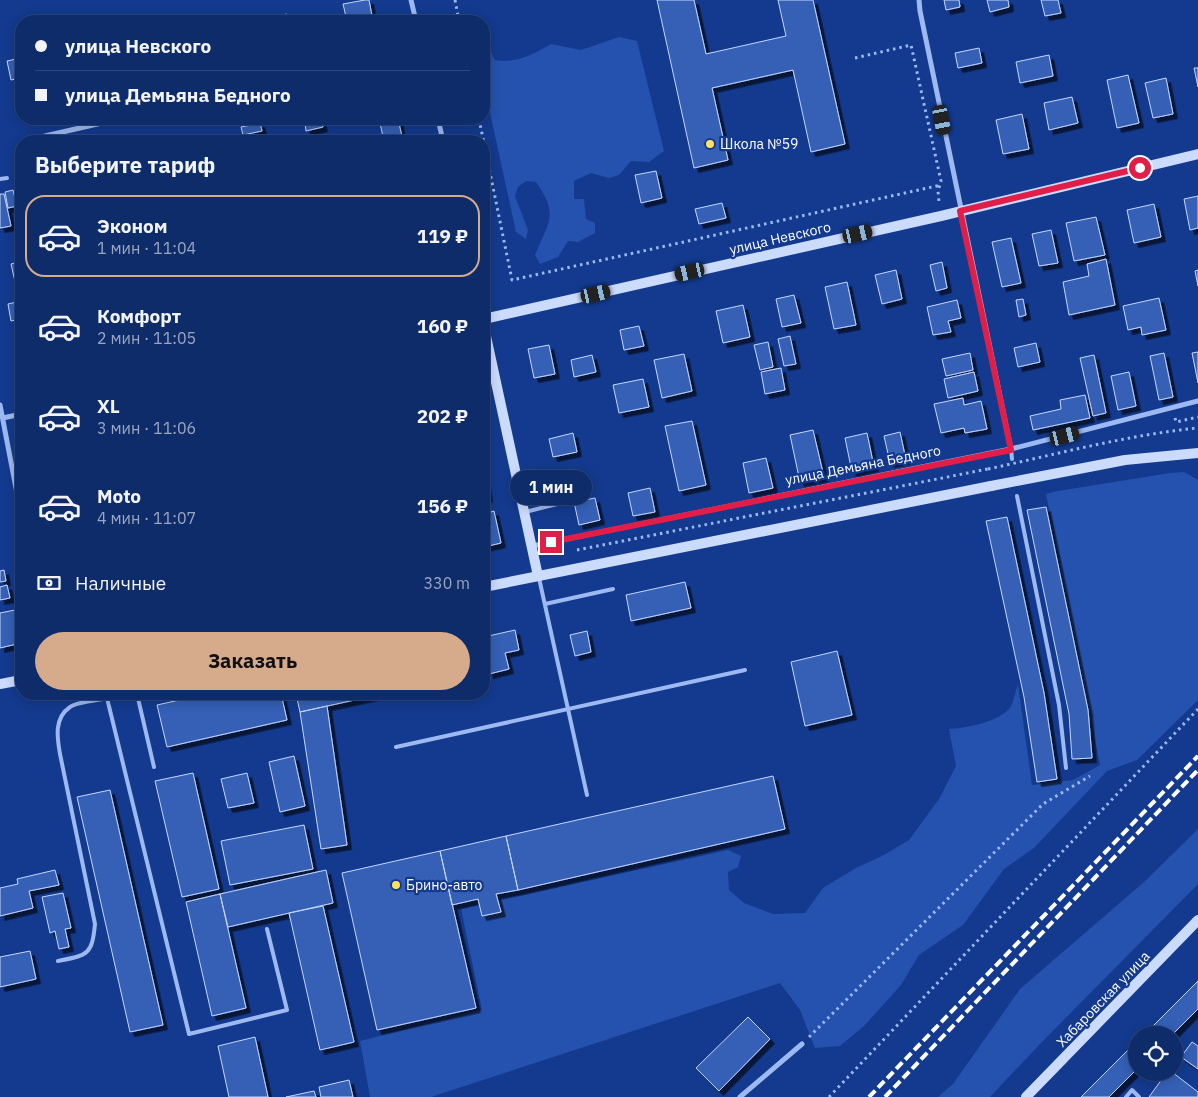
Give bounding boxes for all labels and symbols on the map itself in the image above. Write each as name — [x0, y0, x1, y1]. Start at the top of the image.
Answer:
car — [931, 104, 952, 136]
place label: Школа №59 — [720, 135, 799, 153]
marker: Школа №59 — [704, 138, 716, 150]
route start — [1129, 157, 1151, 179]
street label: улица Невского — [728, 218, 833, 258]
car — [841, 223, 874, 245]
car — [673, 261, 706, 283]
car — [579, 283, 612, 305]
car — [1048, 425, 1081, 447]
street label: улица Демьяна Бедного — [784, 441, 942, 489]
callout: 1 мин — [510, 470, 592, 504]
route end — [540, 531, 562, 553]
place label: Брино-авто — [406, 876, 483, 894]
marker: Брино-авто — [390, 879, 402, 891]
street label: Хабаровская улица — [1052, 947, 1154, 1051]

